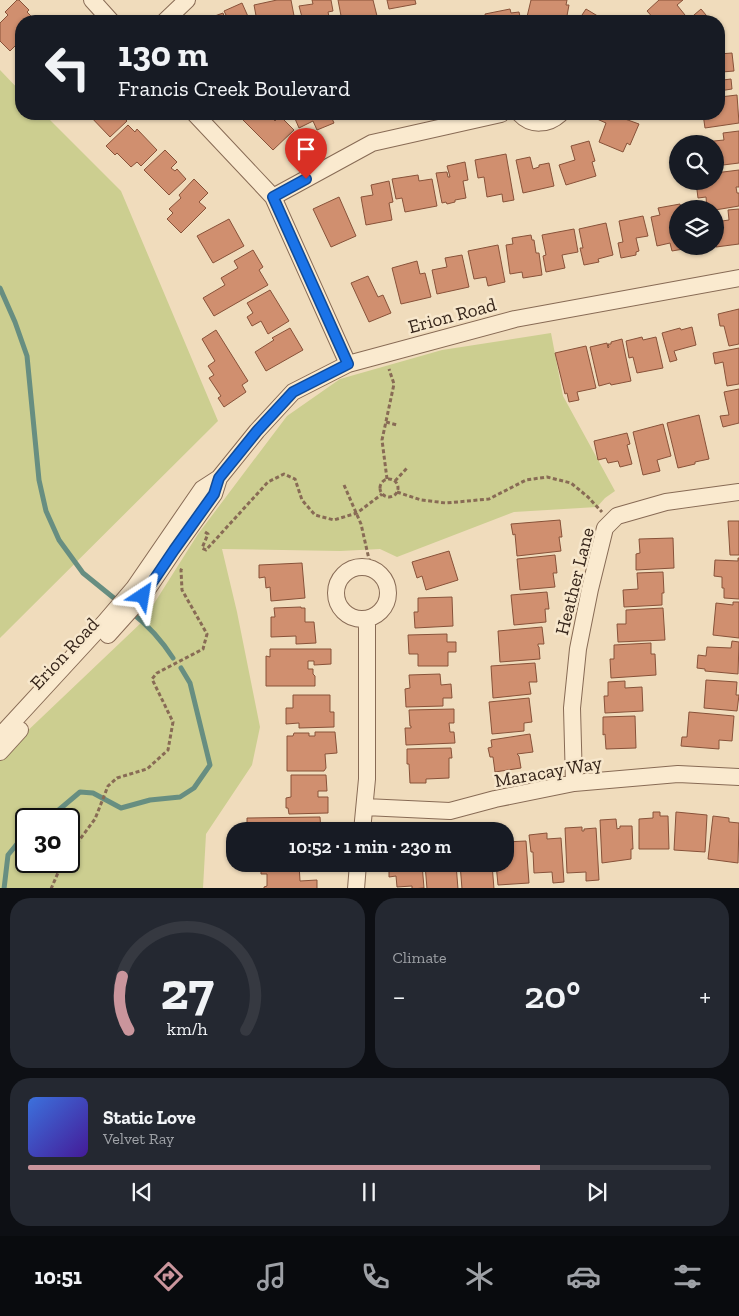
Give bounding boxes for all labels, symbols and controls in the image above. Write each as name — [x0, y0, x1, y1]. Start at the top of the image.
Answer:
text: 130 m — [118, 33, 208, 75]
icon: left — [35, 35, 100, 100]
text: Francis Creek Boulevard — [118, 75, 350, 102]
pin — [285, 128, 327, 179]
icon: arrive — [292, 135, 320, 163]
map controls — [669, 135, 724, 255]
button: search — [669, 135, 724, 190]
button: layers — [669, 200, 724, 255]
street label: Erion Road — [406, 293, 499, 338]
street label: Heather Lane — [550, 525, 599, 637]
position arrow — [116, 569, 168, 621]
street label: Erion Road — [25, 612, 104, 694]
street label: Maracay Way — [493, 751, 604, 792]
speed limit sign: 30 — [15, 808, 80, 873]
text: 10:52 · 1 min · 230 m — [289, 835, 451, 858]
text: Climate — [393, 948, 447, 967]
text: 27 — [160, 960, 214, 1022]
text: 20° — [524, 972, 581, 1018]
text: − — [393, 980, 406, 1013]
text: + — [699, 980, 711, 1013]
text: km/h — [167, 1018, 208, 1040]
text: Static Love — [103, 1106, 196, 1129]
text: Velvet Ray — [103, 1129, 174, 1148]
icon: previous — [128, 1178, 156, 1206]
icon: pause — [355, 1178, 383, 1206]
icon: next — [583, 1178, 611, 1206]
icon: directions — [151, 1259, 186, 1294]
icon: music — [254, 1259, 289, 1294]
icon: phone — [358, 1259, 393, 1294]
icon: climate — [462, 1259, 497, 1294]
icon: car — [566, 1259, 601, 1294]
icon: filters — [670, 1259, 705, 1294]
text: 10:51 — [34, 1263, 82, 1290]

